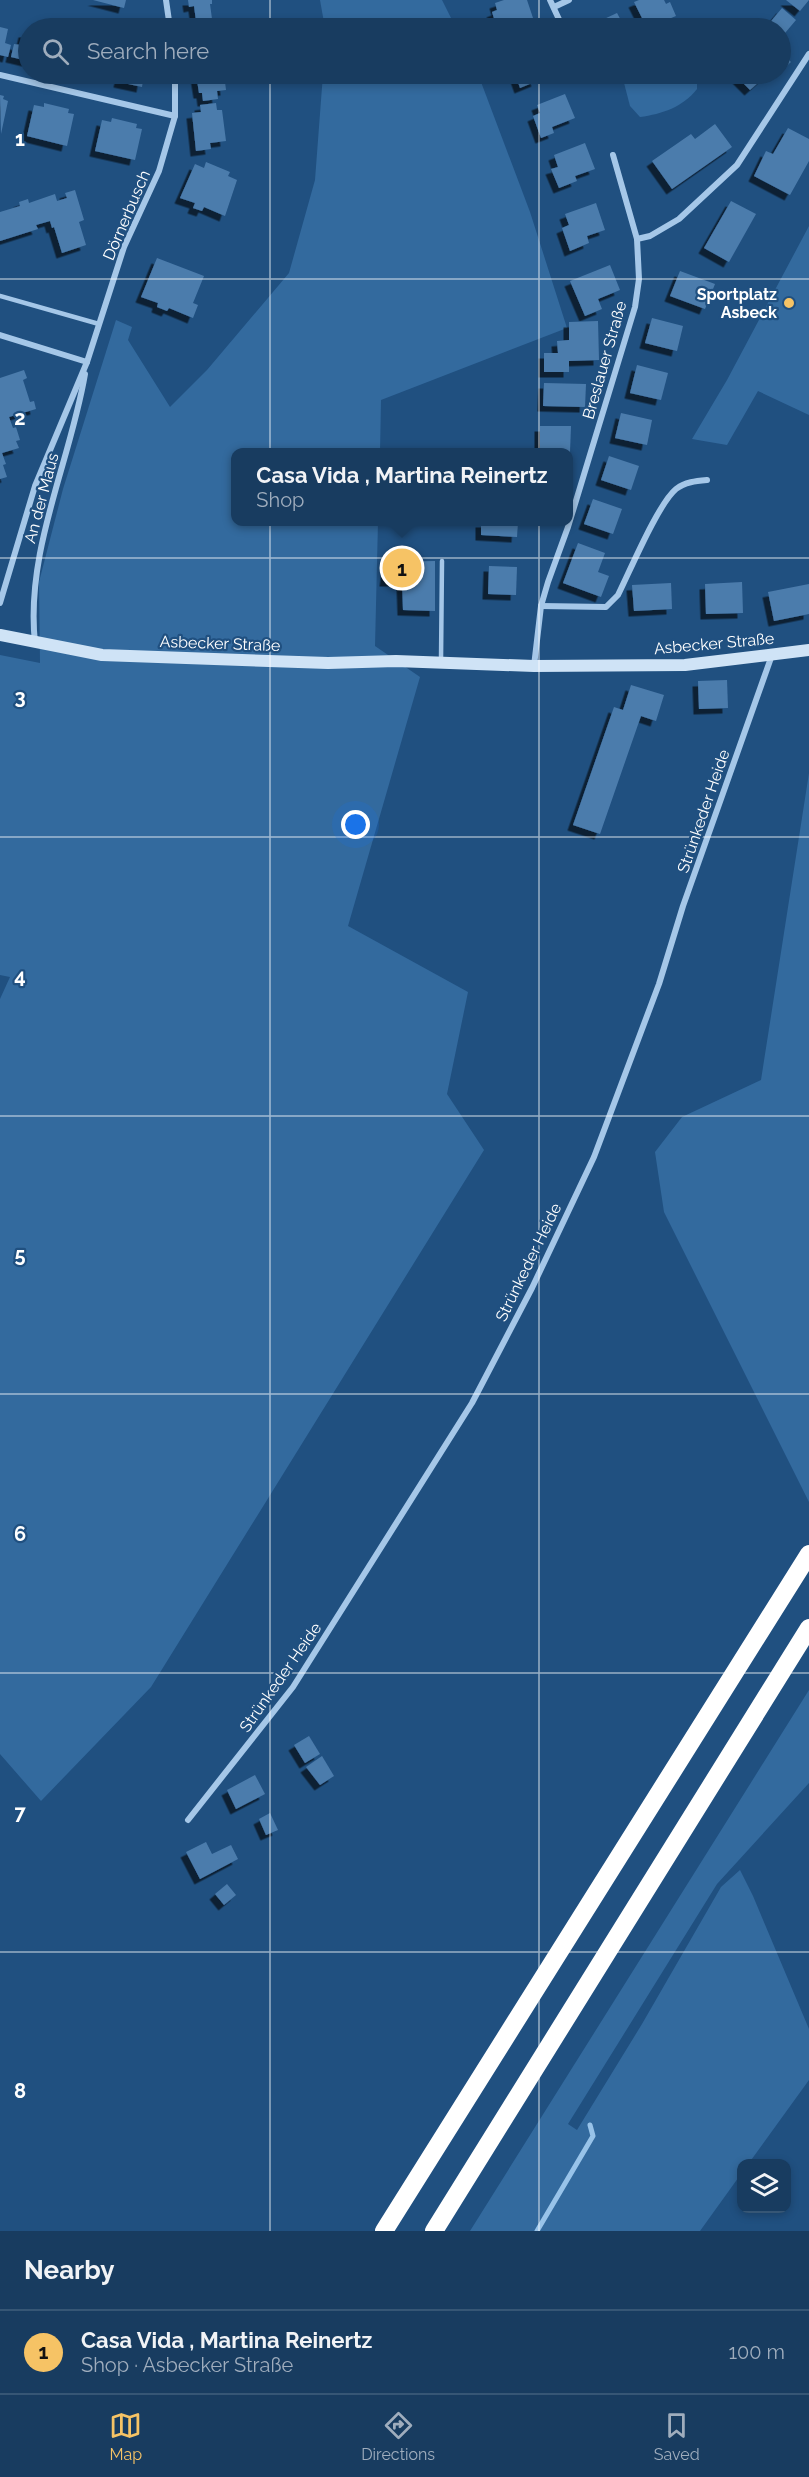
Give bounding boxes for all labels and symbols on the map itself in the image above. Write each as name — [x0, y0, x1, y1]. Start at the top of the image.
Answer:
text: 1 — [15, 127, 25, 151]
street label: Dörnerbusch — [99, 167, 154, 263]
place label: Sportplatz Asbeck — [697, 285, 777, 322]
marker: Sportplatz Asbeck — [782, 296, 796, 310]
street label: Breslauer Straße — [579, 299, 630, 421]
text: 2 — [14, 406, 26, 430]
street label: An der Maus — [20, 451, 63, 545]
pin: 1 — [382, 546, 422, 590]
street label: Asbecker Straße — [653, 629, 775, 658]
street label: Asbecker Straße — [159, 632, 281, 655]
text: 3 — [14, 685, 26, 709]
street label: Strünkeder Heide — [673, 747, 734, 875]
your location — [341, 810, 370, 839]
text: 4 — [14, 964, 26, 988]
street label: Strünkeder Heide — [492, 1200, 565, 1325]
text: 5 — [14, 1243, 26, 1267]
text: 6 — [14, 1522, 26, 1546]
street label: Strünkeder Heide — [236, 1619, 325, 1736]
text: 7 — [14, 1801, 26, 1825]
text: 8 — [14, 2079, 26, 2103]

